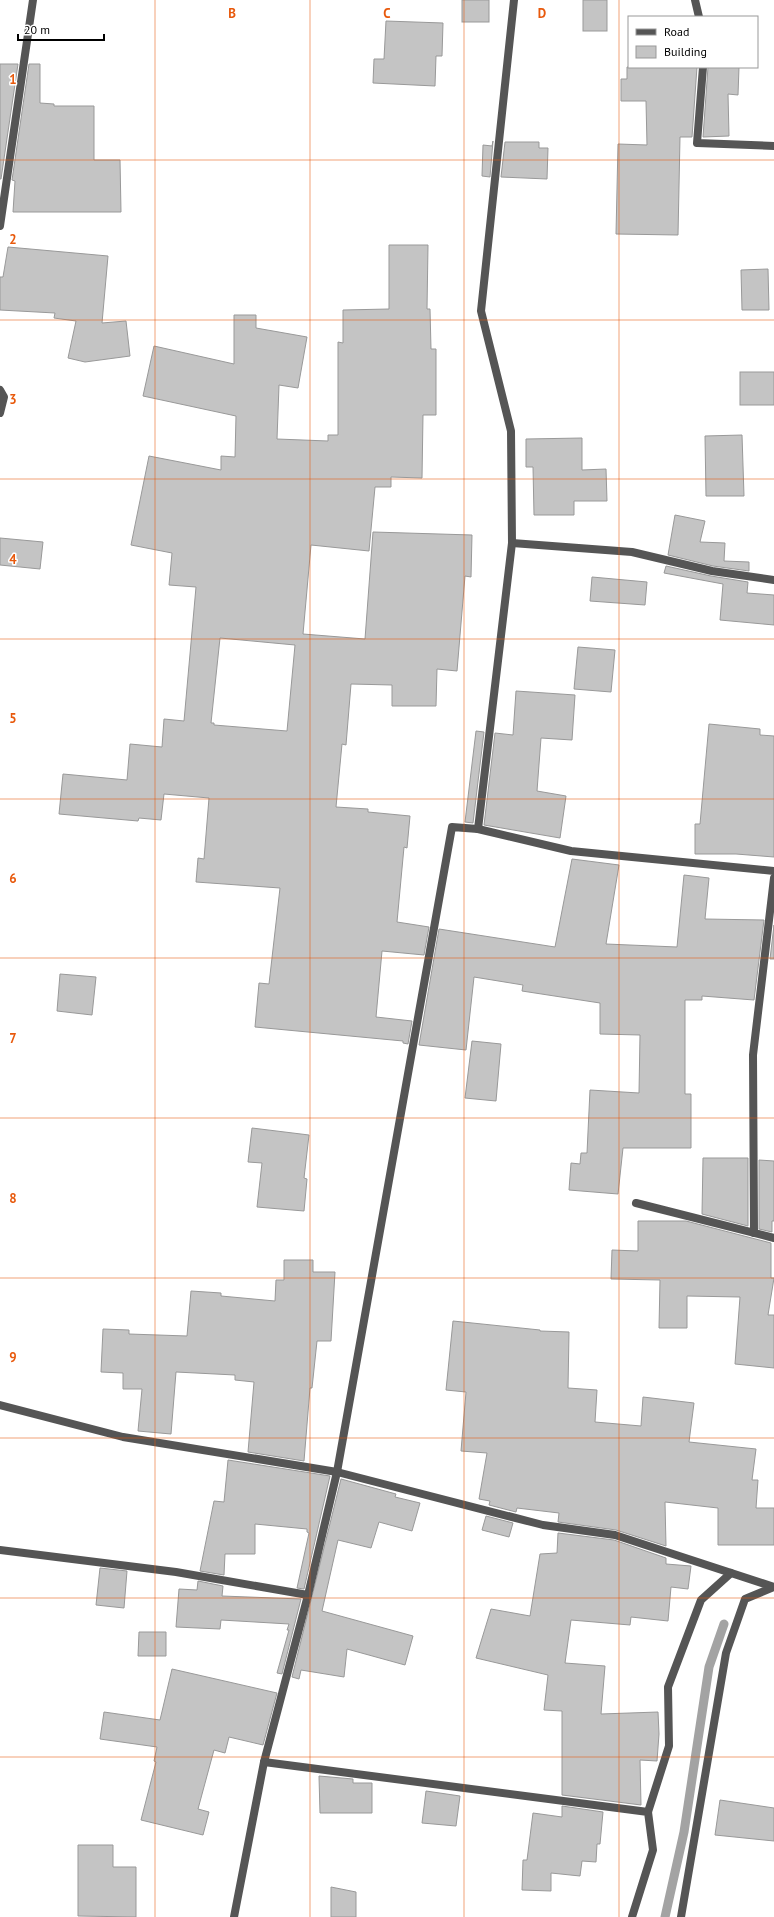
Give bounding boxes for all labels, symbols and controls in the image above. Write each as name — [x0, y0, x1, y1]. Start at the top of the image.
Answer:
text: B — [228, 5, 236, 22]
text: C — [383, 5, 391, 22]
text: D — [538, 5, 546, 22]
scale bar — [18, 16, 104, 42]
legend — [628, 16, 758, 68]
text: 20 m — [24, 22, 50, 37]
text: Road — [664, 24, 689, 39]
text: Building — [664, 44, 707, 59]
text: 1 — [9, 71, 17, 88]
text: 2 — [9, 231, 17, 248]
text: 3 — [9, 391, 17, 408]
text: 4 — [9, 551, 17, 568]
text: 5 — [9, 710, 17, 727]
text: 6 — [9, 870, 17, 887]
text: 7 — [9, 1030, 17, 1047]
text: 8 — [9, 1190, 17, 1207]
text: 9 — [9, 1349, 17, 1366]

